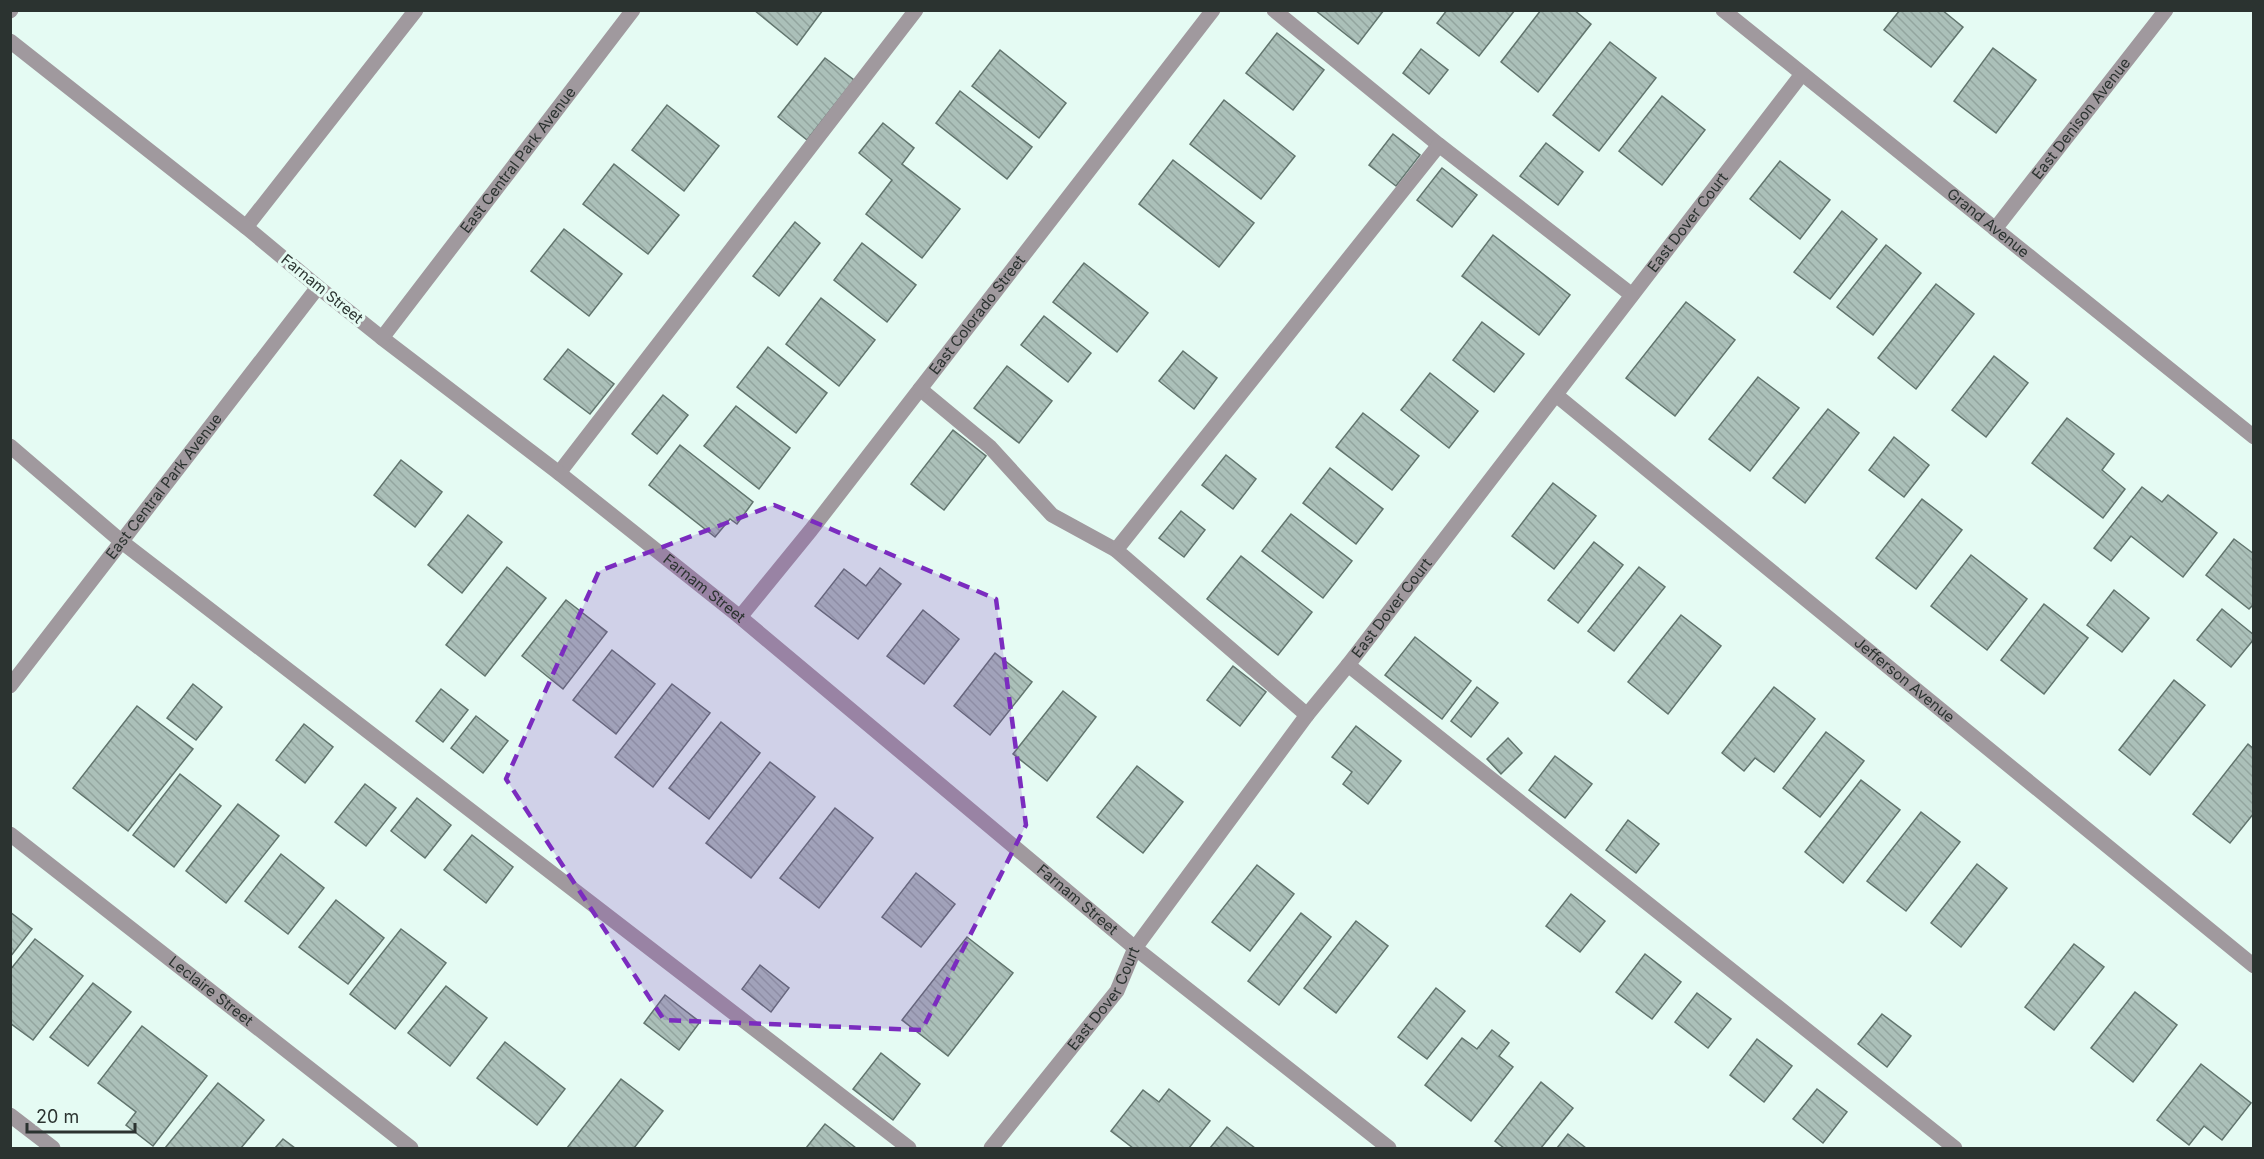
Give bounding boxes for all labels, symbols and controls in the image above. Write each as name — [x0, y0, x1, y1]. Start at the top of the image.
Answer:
street label: East Denison Avenue — [2027, 54, 2134, 183]
street label: East Central Park Avenue — [456, 83, 580, 237]
street label: East Dover Court — [1643, 169, 1732, 276]
street label: Grand Avenue — [1943, 184, 2033, 262]
street label: Farnam Street — [278, 250, 367, 327]
street label: East Colorado Street — [925, 251, 1029, 378]
street label: East Central Park Avenue — [101, 410, 226, 563]
street label: Farnam Street — [659, 550, 750, 627]
street label: East Dover Court — [1347, 554, 1436, 661]
street label: Jefferson Avenue — [1850, 633, 1959, 726]
street label: Farnam Street — [1033, 860, 1122, 939]
street label: East Dover Court — [1063, 944, 1143, 1054]
street label: Leclaire Street — [165, 952, 257, 1030]
scale bar — [27, 1096, 135, 1134]
text: 20 m — [36, 1106, 79, 1127]

